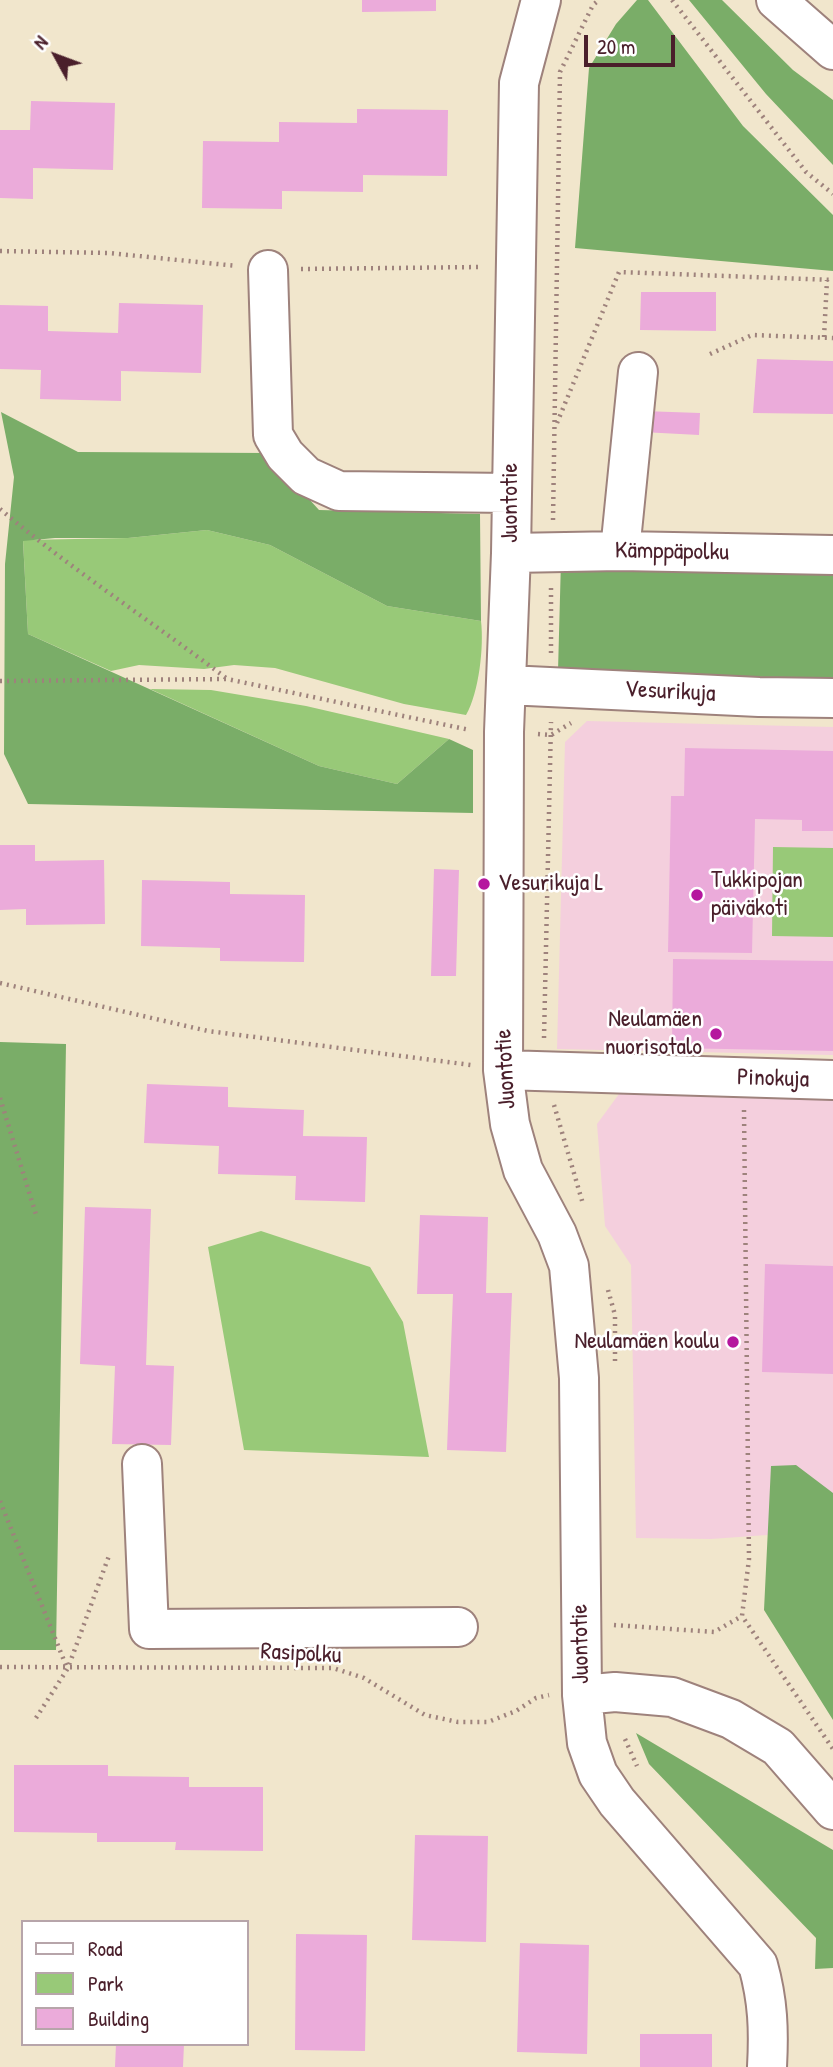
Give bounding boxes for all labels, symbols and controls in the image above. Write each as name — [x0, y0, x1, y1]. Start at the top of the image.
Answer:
north arrow — [21, 21, 91, 91]
scale bar — [588, 21, 679, 65]
text: N — [27, 30, 53, 55]
text: 20 m — [597, 32, 635, 61]
street label: Juontotie — [497, 463, 525, 543]
street label: Kämppäpolku — [615, 537, 729, 567]
street label: Vesurikuja — [624, 675, 716, 709]
place label: Tukkipojan päiväkoti — [711, 867, 803, 923]
place label: Vesurikuja L — [498, 870, 604, 898]
marker: Vesurikuja L — [476, 876, 492, 892]
marker: Tukkipojan päiväkoti — [689, 887, 705, 903]
place label: Neulamäen nuorisotalo — [605, 1006, 702, 1062]
marker: Neulamäen nuorisotalo — [708, 1026, 724, 1042]
street label: Juontotie — [490, 1028, 522, 1110]
street label: Pinokuja — [736, 1063, 810, 1095]
place label: Neulamäen koulu — [574, 1328, 719, 1356]
marker: Neulamäen koulu — [725, 1334, 741, 1350]
street label: Juontotie — [566, 1604, 596, 1684]
street label: Rasipolku — [260, 1638, 342, 1670]
legend — [21, 1920, 248, 2046]
text: Road — [88, 1934, 122, 1963]
text: Park — [88, 1969, 123, 1998]
text: Building — [88, 2004, 149, 2033]

